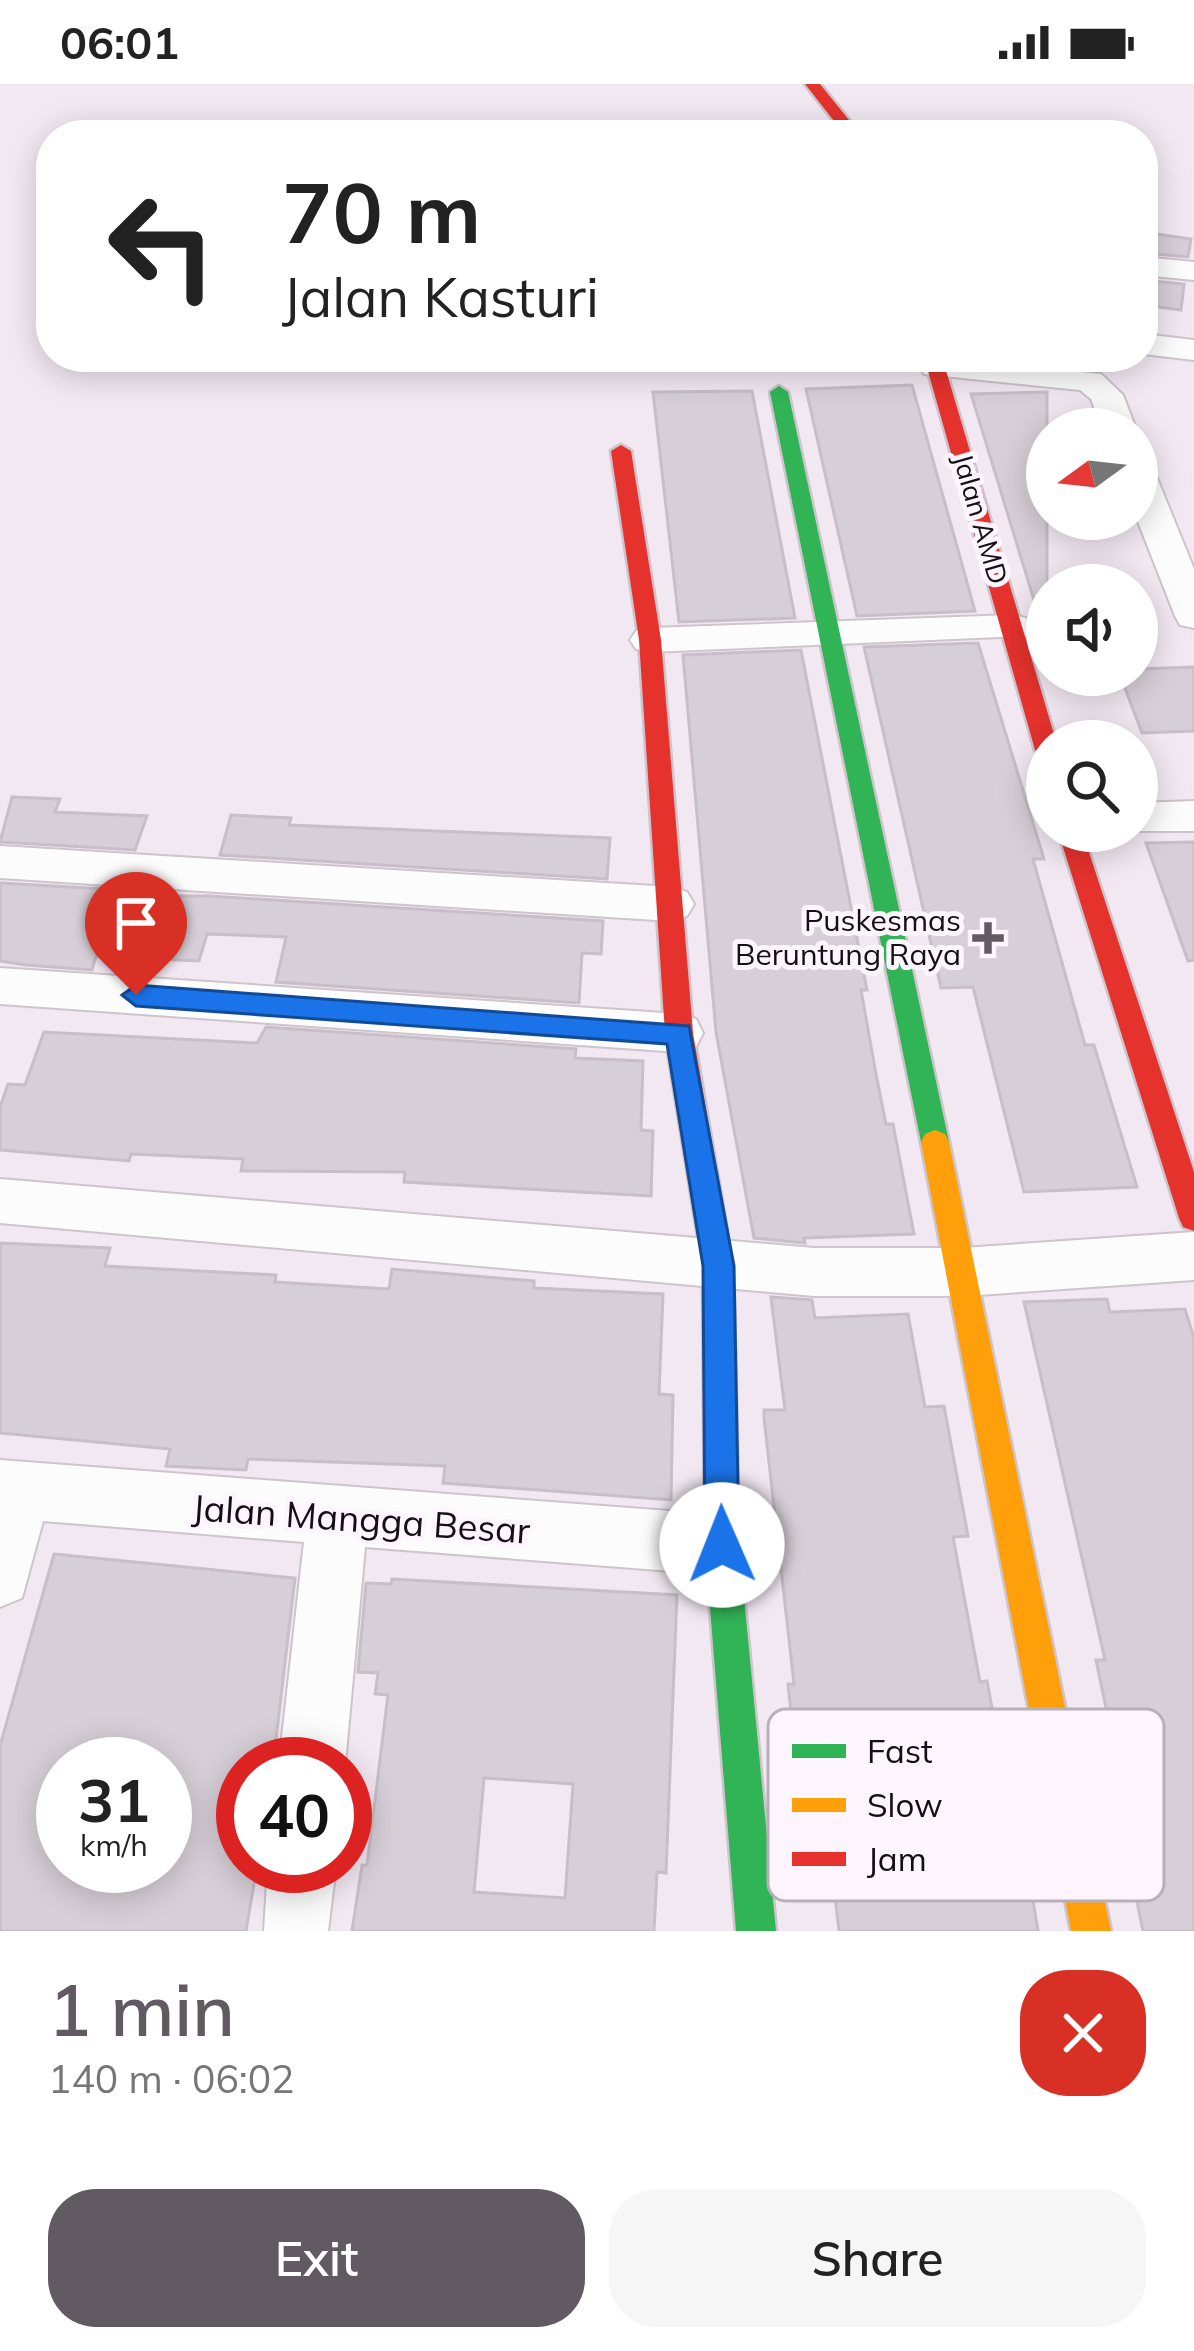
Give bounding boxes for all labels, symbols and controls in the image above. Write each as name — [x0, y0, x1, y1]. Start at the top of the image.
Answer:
text: 06:01 — [60, 14, 179, 70]
text: 70 m — [282, 159, 481, 264]
icon: left — [84, 168, 240, 324]
text: Jalan Kasturi — [282, 263, 599, 331]
north arrow — [1026, 408, 1158, 540]
map controls — [1026, 408, 1158, 852]
street label: Jalan AMD — [946, 450, 1016, 588]
button: sound — [1026, 564, 1158, 696]
button: search — [1026, 720, 1158, 852]
pin — [85, 872, 187, 995]
icon: arrive — [103, 890, 169, 956]
place label: Puskesmas Beruntung Raya — [735, 901, 961, 973]
marker: Puskesmas Beruntung Raya — [972, 922, 1004, 954]
position arrow — [659, 1482, 785, 1608]
street label: Jalan Mangga Besar — [191, 1484, 532, 1553]
legend — [768, 1709, 1164, 1901]
text: Fast — [867, 1730, 932, 1771]
speed limit sign: 40 — [216, 1737, 372, 1893]
text: 31 — [78, 1762, 150, 1837]
text: Slow — [867, 1784, 943, 1825]
text: km/h — [80, 1826, 148, 1864]
text: Jam — [867, 1838, 927, 1879]
text: 1 min — [48, 1964, 235, 2054]
button: close — [1020, 1970, 1146, 2096]
text: 140 m · 06:02 — [48, 2054, 294, 2103]
button: Exit — [48, 2189, 585, 2327]
button: Share — [609, 2189, 1146, 2327]

